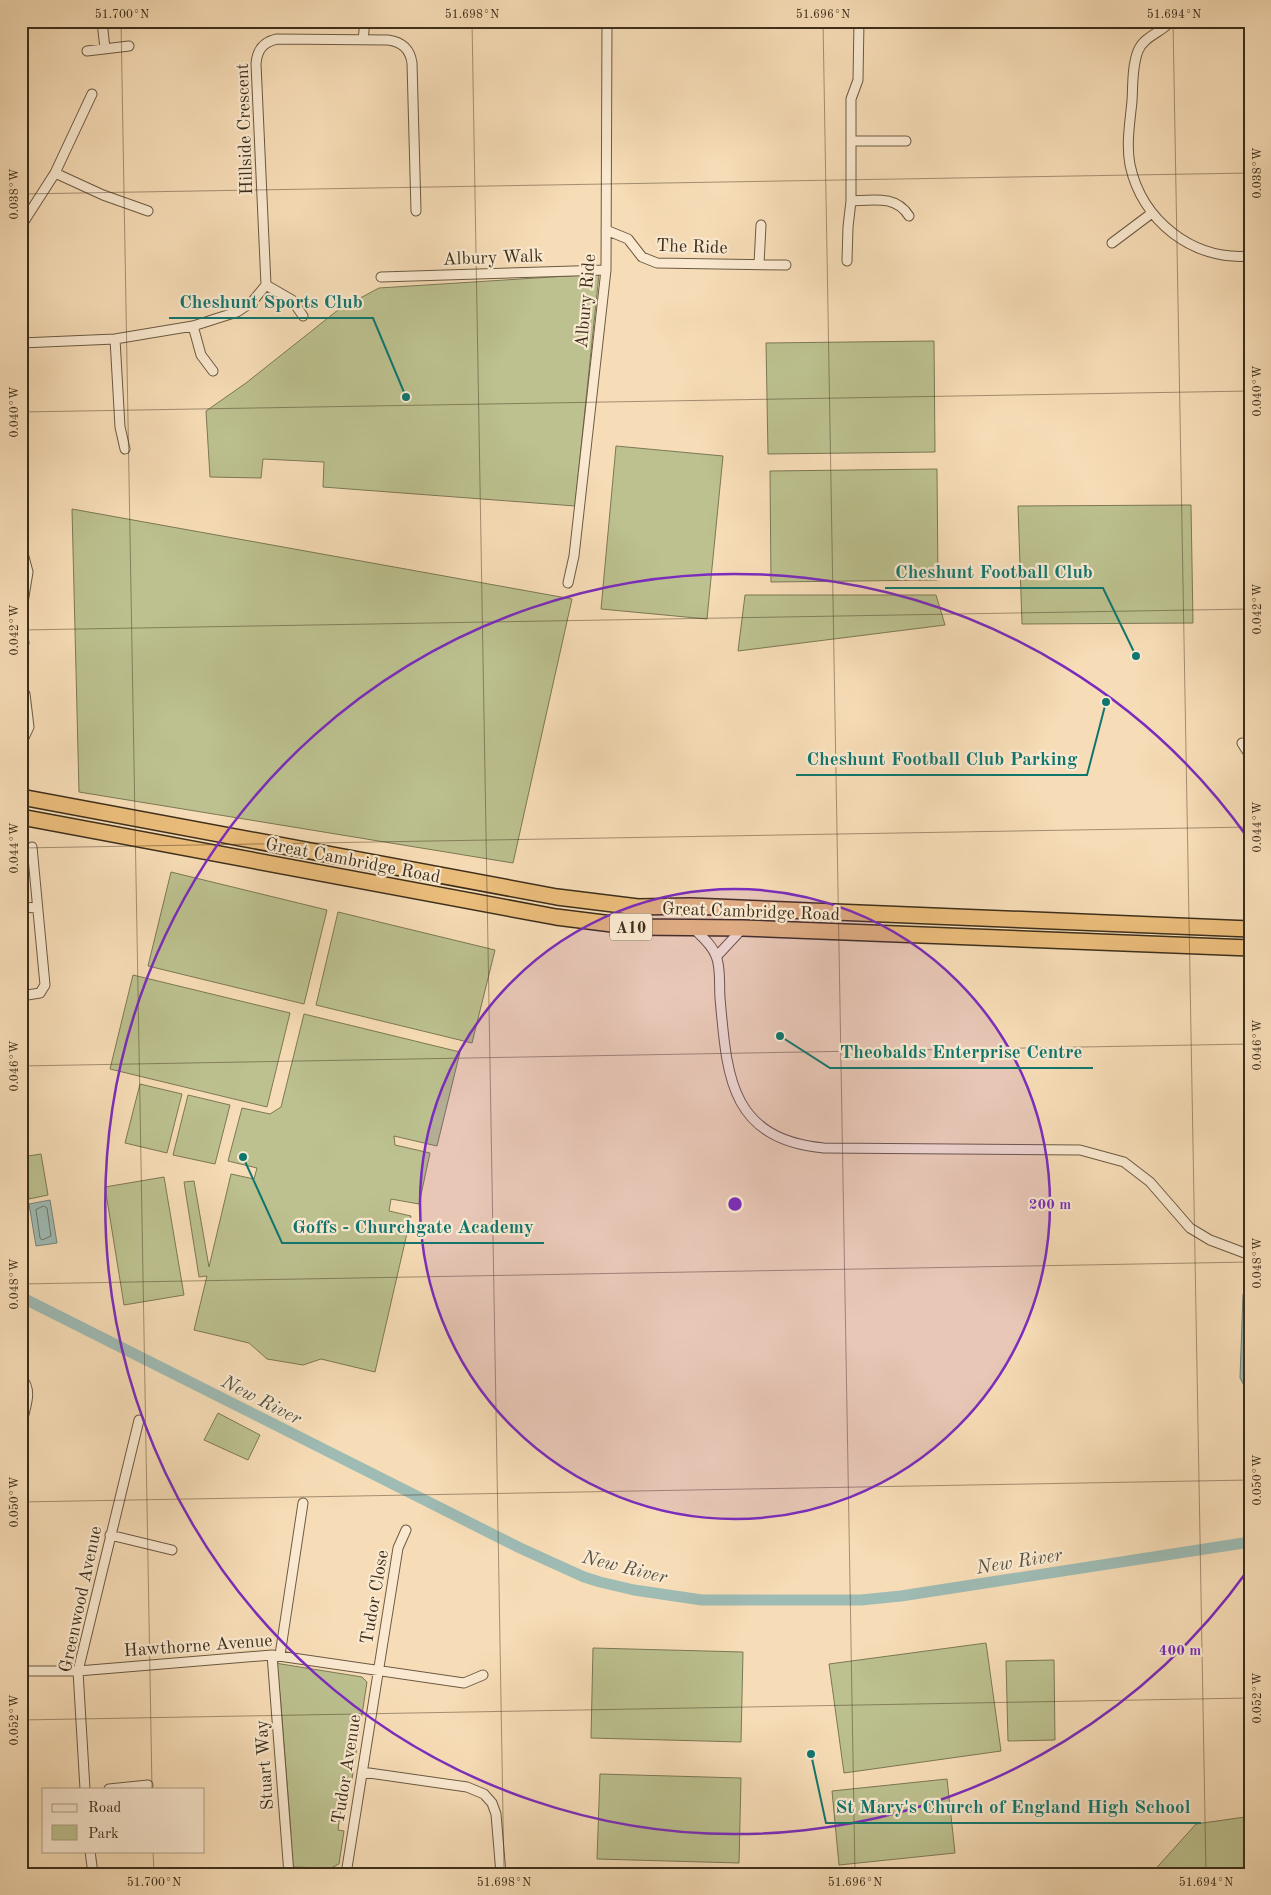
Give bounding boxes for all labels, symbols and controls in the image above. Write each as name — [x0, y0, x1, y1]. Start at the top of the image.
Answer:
text: 51.700°N — [95, 8, 149, 21]
text: 51.698°N — [445, 8, 499, 21]
text: 51.696°N — [796, 8, 850, 21]
text: 51.694°N — [1147, 8, 1201, 21]
street label: Hillside Crescent — [234, 63, 256, 195]
text: 0.038°W — [1252, 147, 1264, 198]
text: 0.038°W — [9, 168, 21, 219]
street label: The Ride — [656, 237, 728, 257]
street label: Albury Walk — [443, 247, 543, 269]
street label: Albury Ride — [573, 253, 599, 349]
callout: Cheshunt Sports Club — [169, 284, 373, 318]
text: Cheshunt Sports Club — [179, 294, 363, 313]
text: 0.040°W — [1252, 365, 1264, 416]
text: 0.040°W — [9, 386, 21, 437]
callout: Cheshunt Football Club — [885, 554, 1103, 588]
text: Cheshunt Football Club — [895, 564, 1093, 583]
text: 0.042°W — [1252, 583, 1264, 634]
text: 0.042°W — [9, 604, 21, 655]
callout: Cheshunt Football Club Parking — [796, 741, 1087, 775]
text: Cheshunt Football Club Parking — [807, 751, 1078, 770]
text: 0.044°W — [1252, 801, 1264, 852]
text: 0.044°W — [9, 822, 21, 873]
street label: Great Cambridge Road — [264, 835, 442, 887]
street label: Great Cambridge Road — [662, 900, 840, 924]
road number: A10 — [610, 914, 652, 940]
text: 0.046°W — [1252, 1019, 1264, 1070]
callout: Theobalds Enterprise Centre — [830, 1034, 1093, 1068]
text: 0.046°W — [9, 1040, 21, 1091]
text: Theobalds Enterprise Centre — [840, 1044, 1082, 1063]
centre of rings — [726, 1195, 744, 1213]
text: 200 m — [1029, 1198, 1071, 1213]
callout: Goffs - Churchgate Academy — [282, 1209, 544, 1243]
text: Goffs - Churchgate Academy — [292, 1219, 534, 1238]
text: 0.048°W — [1252, 1237, 1264, 1288]
text: 0.048°W — [9, 1258, 21, 1309]
water label: New River — [217, 1373, 305, 1430]
text: 0.050°W — [1251, 1454, 1264, 1505]
text: 0.050°W — [8, 1476, 21, 1527]
street label: Greenwood Avenue — [57, 1524, 105, 1674]
water label: New River — [974, 1546, 1064, 1579]
water label: New River — [579, 1548, 670, 1588]
street label: Tudor Close — [358, 1549, 392, 1646]
street label: Hawthorne Avenue — [123, 1632, 273, 1660]
text: 400 m — [1159, 1644, 1201, 1659]
text: 0.052°W — [1251, 1672, 1264, 1723]
text: 0.052°W — [8, 1694, 21, 1745]
street label: Tudor Avenue — [329, 1713, 365, 1825]
street label: Stuart Way — [253, 1719, 277, 1811]
legend — [42, 1788, 205, 1852]
callout: St Mary's Church of England High School — [826, 1789, 1201, 1823]
text: St Mary's Church of England High School — [836, 1799, 1191, 1818]
text: Road — [88, 1801, 122, 1816]
text: Park — [88, 1827, 119, 1842]
text: 51.700°N — [127, 1876, 181, 1889]
text: 51.698°N — [477, 1876, 531, 1889]
text: 51.696°N — [828, 1876, 882, 1889]
text: 51.694°N — [1179, 1876, 1233, 1889]

